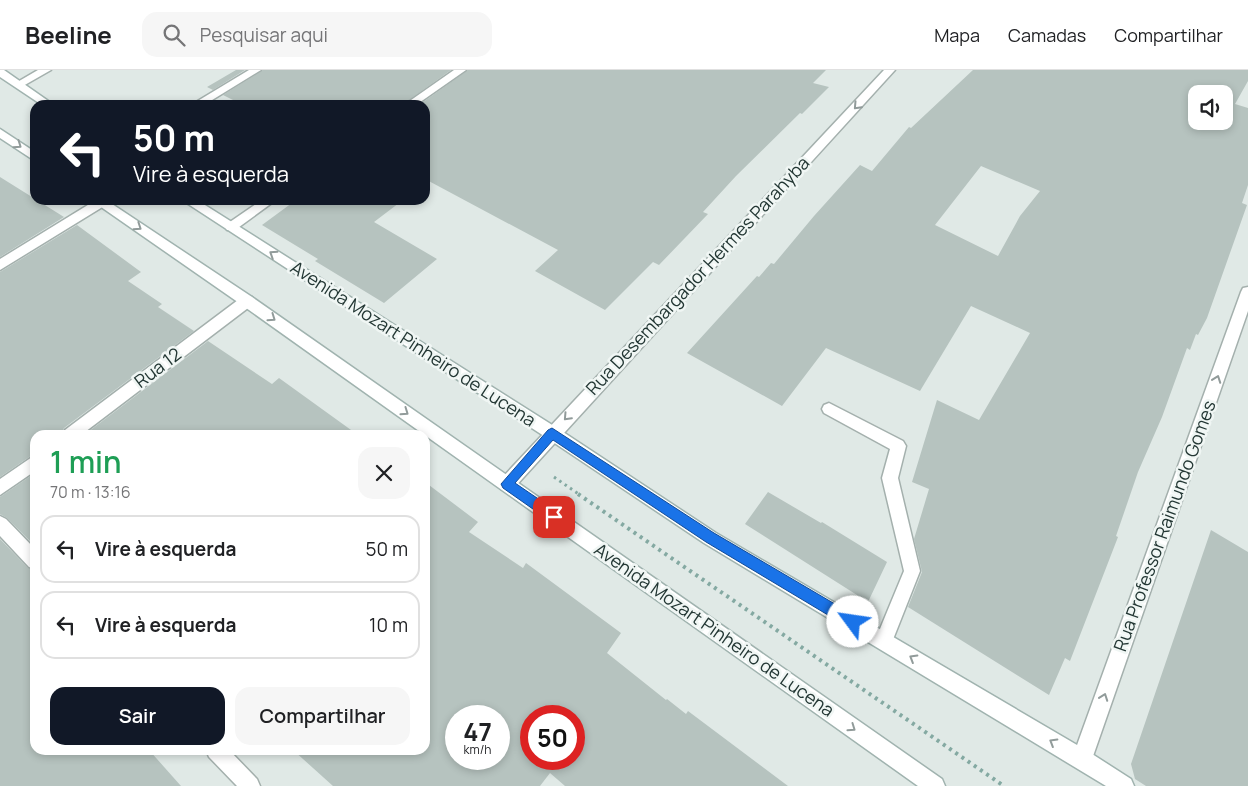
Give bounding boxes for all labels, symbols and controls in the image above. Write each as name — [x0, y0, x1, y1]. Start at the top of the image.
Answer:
search box — [142, 12, 492, 57]
text: Beeline — [25, 18, 112, 51]
icon: search — [160, 21, 188, 49]
text: Pesquisar aqui — [200, 22, 328, 48]
text: Mapa — [934, 23, 980, 47]
text: Camadas — [1008, 23, 1086, 47]
text: Compartilhar — [1114, 23, 1223, 47]
map controls — [1188, 85, 1233, 130]
button: sound — [1188, 85, 1233, 130]
one-way arrow — [854, 100, 863, 109]
text: 50 m — [133, 114, 215, 162]
icon: left — [50, 120, 115, 185]
one-way arrow — [12, 139, 21, 148]
street label: Rua Desembargador Hermes Parahyba — [580, 151, 814, 400]
text: Vire à esquerda — [133, 159, 289, 189]
one-way arrow — [132, 221, 141, 230]
one-way arrow — [269, 251, 278, 260]
street label: Avenida Mozart Pinheiro de Lucena — [286, 255, 541, 432]
one-way arrow — [266, 312, 276, 321]
street label: Rua 12 — [129, 342, 186, 393]
one-way arrow — [1211, 375, 1221, 383]
street label: Rua Professor Raimundo Gomes — [1107, 397, 1221, 654]
one-way arrow — [399, 406, 409, 415]
one-way arrow — [564, 411, 573, 420]
text: 1 min — [50, 441, 122, 482]
button: close — [358, 447, 410, 499]
text: 70 m · 13:16 — [50, 481, 131, 503]
pin — [533, 496, 575, 538]
icon: arrive — [540, 503, 568, 531]
icon: left — [52, 535, 80, 563]
text: Vire à esquerda — [95, 536, 236, 562]
text: 50 m — [366, 536, 408, 562]
street label: Avenida Mozart Pinheiro de Lucena — [590, 537, 839, 721]
position arrow — [826, 595, 878, 647]
icon: left — [52, 611, 80, 639]
text: Vire à esquerda — [95, 612, 236, 638]
text: 10 m — [369, 612, 408, 638]
one-way arrow — [910, 655, 919, 665]
button: Sair — [50, 687, 225, 745]
button: Compartilhar — [235, 687, 410, 745]
one-way arrow — [1098, 693, 1108, 701]
speed limit sign: 50 — [520, 705, 585, 770]
text: 47 — [463, 714, 492, 749]
one-way arrow — [846, 722, 855, 730]
one-way arrow — [1049, 738, 1058, 748]
text: km/h — [464, 741, 491, 758]

